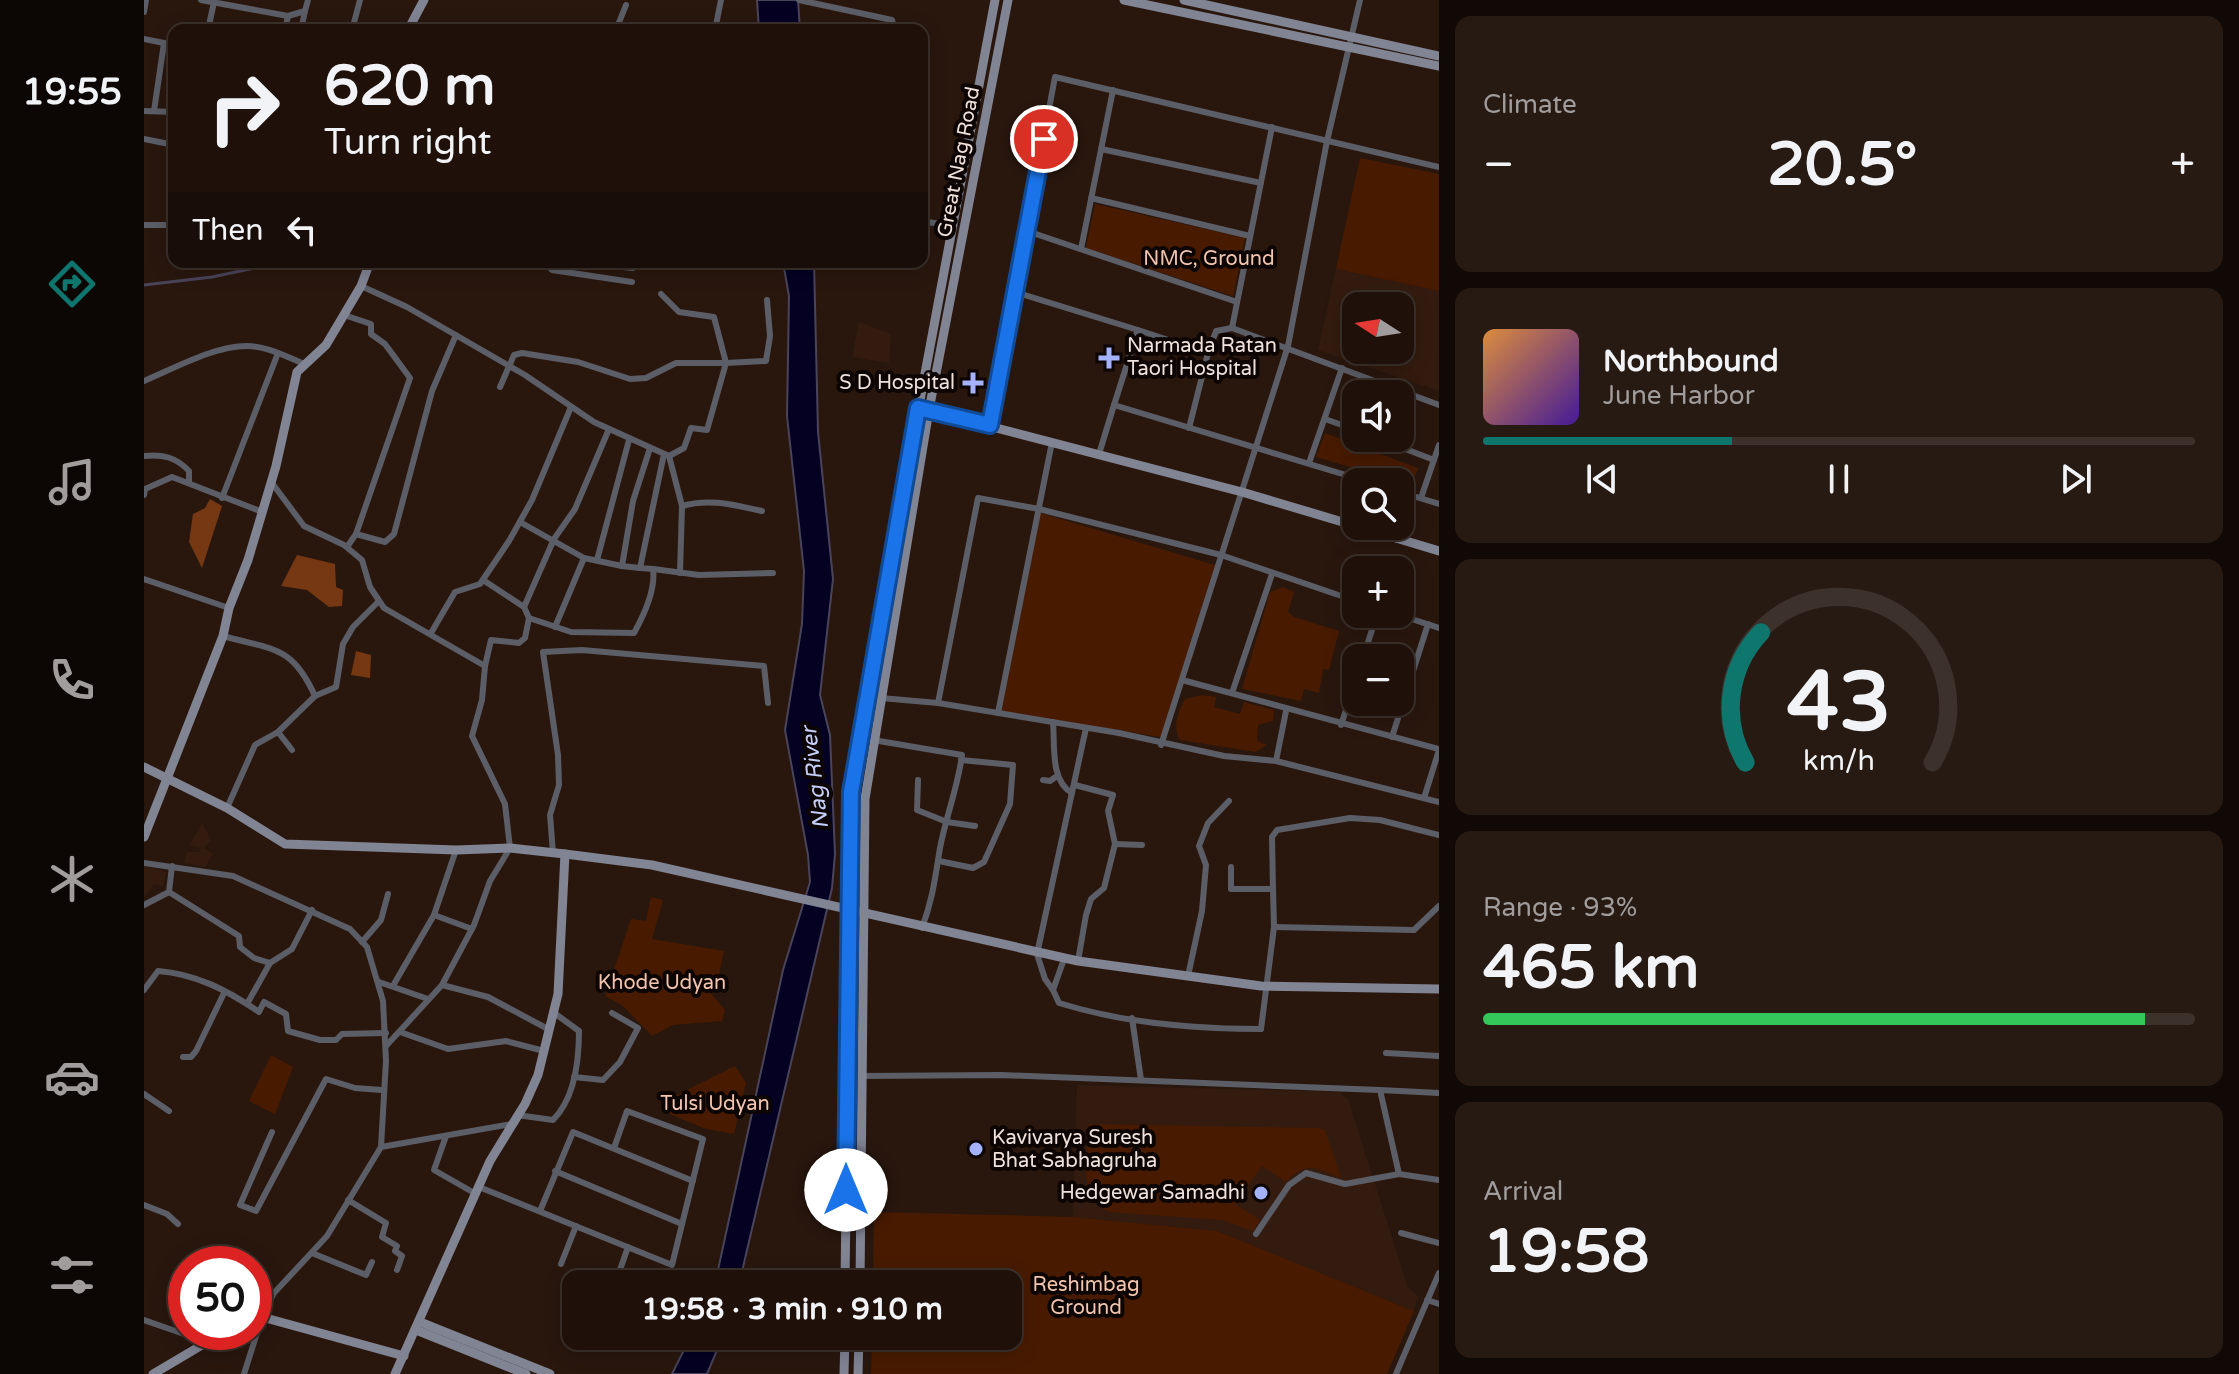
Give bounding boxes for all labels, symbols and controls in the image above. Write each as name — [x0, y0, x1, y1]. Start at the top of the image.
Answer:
text: 620 m — [324, 53, 495, 120]
icon: right — [192, 56, 296, 160]
text: 19:55 — [22, 71, 122, 114]
street label: Great Nag Road — [933, 85, 985, 239]
text: Climate — [1483, 89, 1577, 120]
pin — [1010, 105, 1078, 173]
icon: arrive — [1022, 117, 1066, 161]
text: Turn right — [324, 121, 491, 164]
text: 20.5° — [1767, 129, 1917, 201]
text: − — [1483, 139, 1514, 192]
text: + — [2170, 139, 2195, 192]
icon: left — [280, 208, 324, 252]
text: Then — [192, 212, 264, 249]
park label: NMC, Ground — [1143, 247, 1275, 271]
icon: directions — [44, 256, 100, 312]
north arrow — [1342, 292, 1414, 364]
map controls — [1342, 292, 1414, 716]
place label: Narmada Ratan Taori Hospital — [1127, 334, 1277, 381]
text: Northbound — [1603, 343, 1779, 380]
marker: Narmada Ratan Taori Hospital — [1098, 347, 1120, 369]
place label: S D Hospital — [839, 371, 955, 395]
marker: S D Hospital — [962, 372, 984, 394]
button: sound — [1342, 380, 1414, 452]
text: June Harbor — [1603, 380, 1755, 411]
icon: music — [44, 454, 100, 510]
icon: previous — [1580, 457, 1624, 501]
icon: pause — [1817, 457, 1861, 501]
icon: next — [2054, 457, 2098, 501]
button: search — [1342, 468, 1414, 540]
button: + — [1342, 556, 1414, 628]
button: − — [1342, 644, 1414, 716]
icon: phone — [44, 652, 100, 708]
text: 43 — [1787, 653, 1891, 753]
water label: Nag River — [795, 723, 834, 831]
text: km/h — [1803, 744, 1875, 778]
icon: climate — [44, 851, 100, 907]
text: Range · 93% — [1483, 892, 1637, 923]
text: 465 km — [1483, 932, 1699, 1004]
park label: Khode Udyan — [598, 971, 726, 995]
icon: car — [44, 1049, 100, 1105]
park label: Tulsi Udyan — [660, 1092, 770, 1116]
place label: Kavivarya Suresh Bhat Sabhagruha — [992, 1126, 1157, 1173]
marker: Kavivarya Suresh Bhat Sabhagruha — [967, 1140, 985, 1158]
position arrow — [804, 1148, 888, 1232]
text: Arrival — [1483, 1176, 1563, 1207]
place label: Hedgewar Samadhi — [1060, 1181, 1245, 1205]
marker: Hedgewar Samadhi — [1252, 1184, 1270, 1202]
text: 19:58 — [1483, 1216, 1649, 1288]
speed limit sign: 50 — [168, 1246, 272, 1350]
icon: filters — [44, 1247, 100, 1303]
park label: Reshimbag Ground — [1032, 1273, 1140, 1320]
text: 19:58 · 3 min · 910 m — [641, 1291, 943, 1328]

